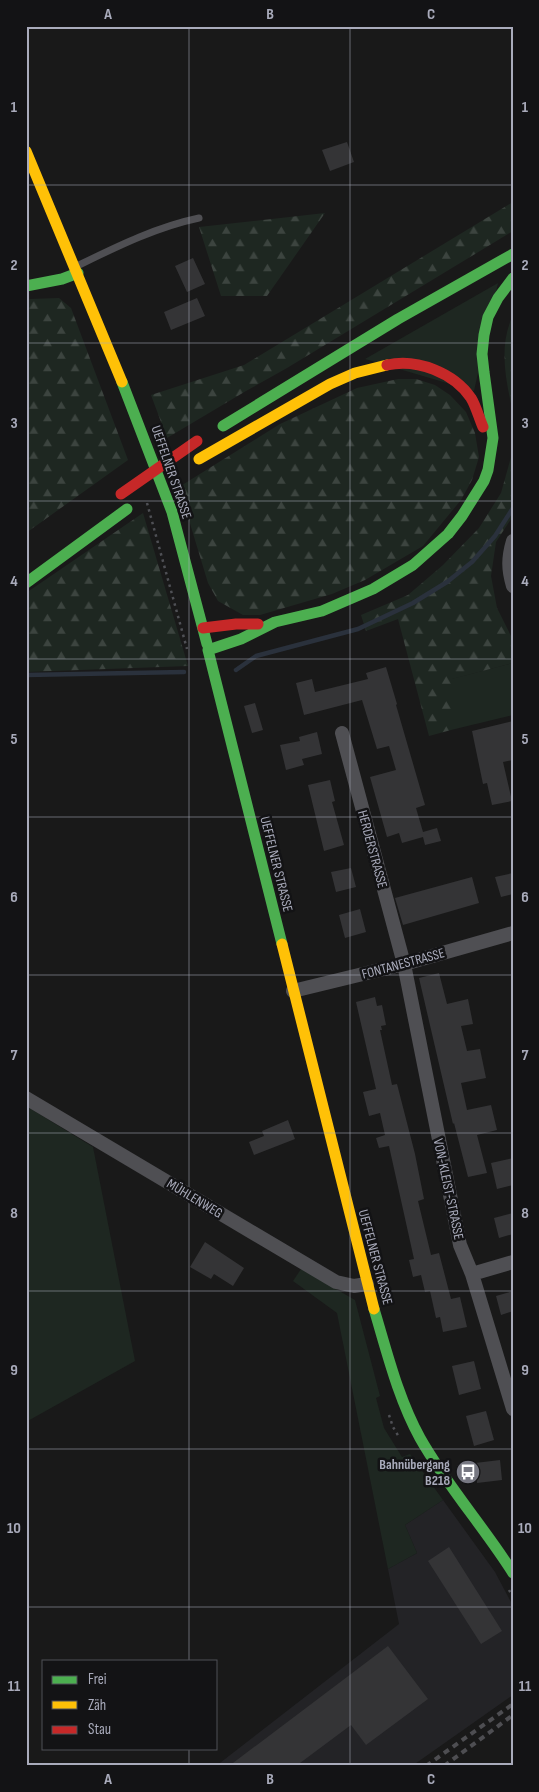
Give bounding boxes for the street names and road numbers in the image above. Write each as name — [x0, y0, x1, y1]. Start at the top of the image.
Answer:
street label: UEFFELNER STRASSE — [148, 423, 196, 521]
street label: HERDERSTRASSE — [354, 808, 391, 890]
street label: UEFFELNER STRASSE — [256, 815, 297, 914]
street label: FONTANESTRASSE — [360, 944, 447, 983]
street label: VON-KLEIST-STRASSE — [430, 1137, 468, 1241]
street label: MÜHLENWEG — [164, 1175, 226, 1222]
street label: UEFFELNER STRASSE — [355, 1208, 396, 1307]

